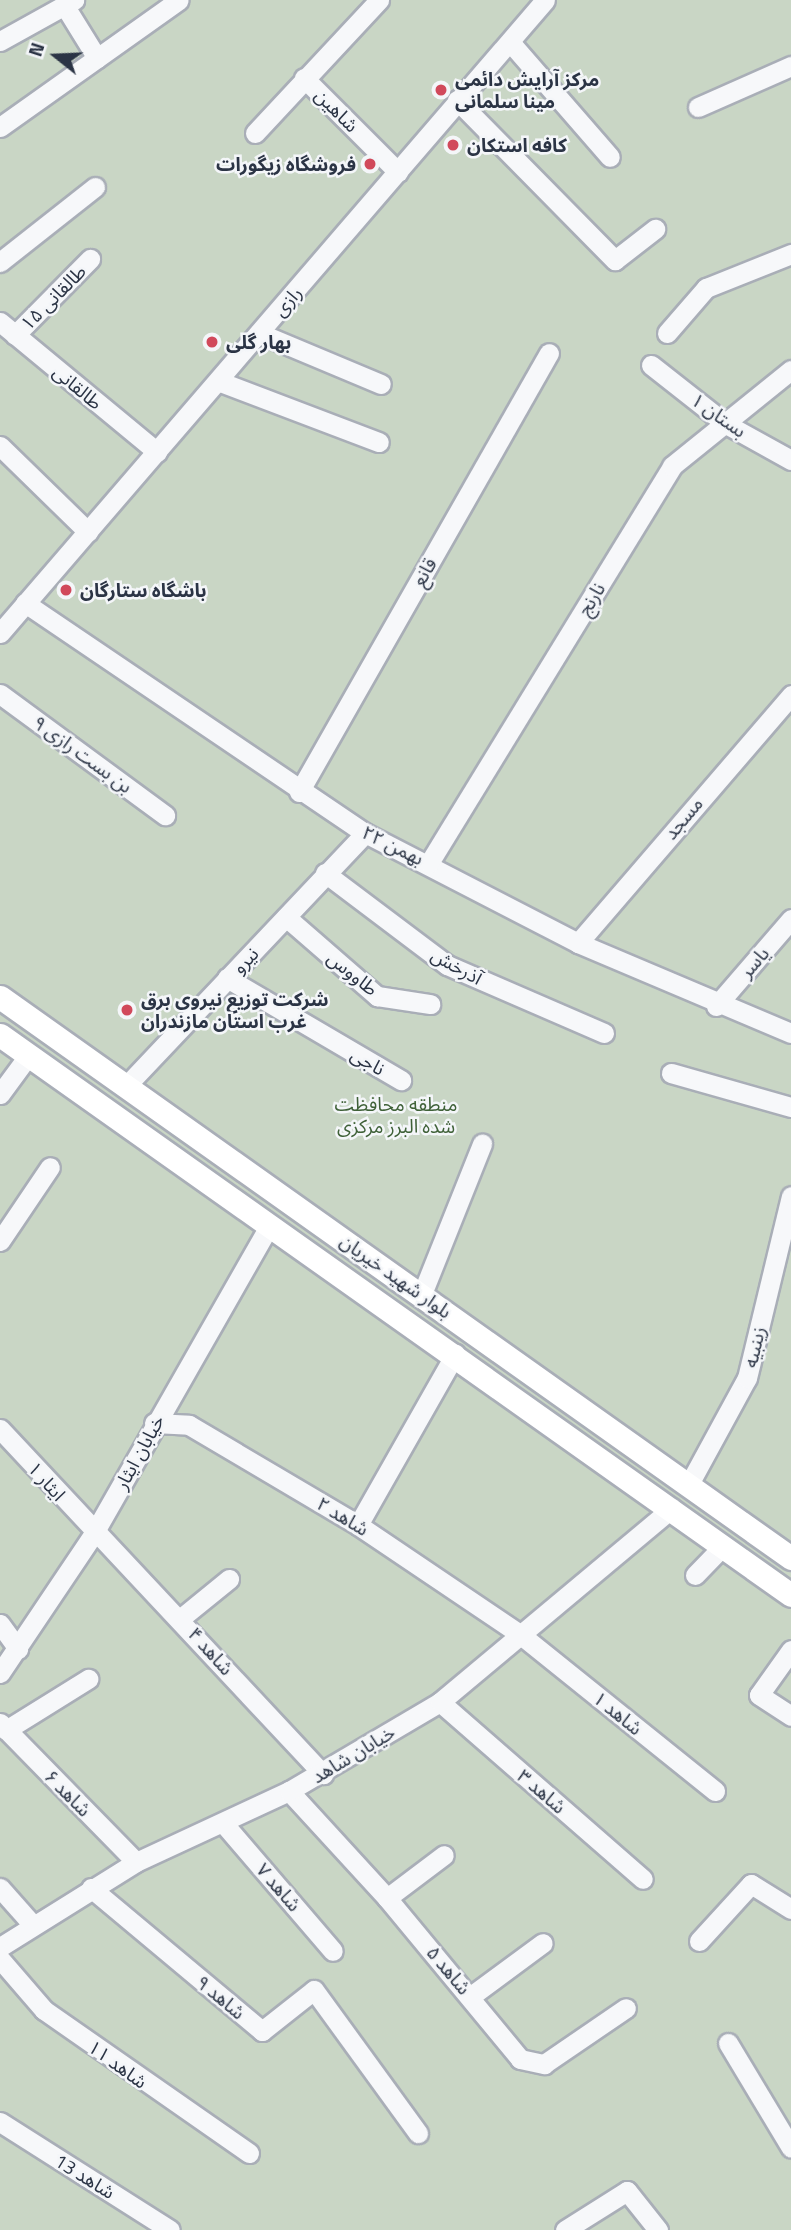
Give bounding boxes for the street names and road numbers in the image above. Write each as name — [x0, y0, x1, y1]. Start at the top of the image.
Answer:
street label: شاهین — [310, 83, 364, 137]
street label: طالقانی ۱۵ — [15, 259, 91, 335]
street label: رازی — [268, 281, 306, 321]
street label: طالقانی — [49, 360, 107, 414]
street label: بستان ۱ — [687, 388, 751, 442]
street label: قانع — [407, 554, 441, 590]
street label: نارنج — [572, 578, 610, 620]
street label: بن بست رازی ۹ — [29, 710, 137, 798]
street label: مسجد — [659, 792, 707, 844]
street label: ۲۲ بهمن — [359, 820, 427, 870]
street label: نیرو — [227, 942, 263, 978]
street label: یاسر — [734, 942, 774, 982]
street label: آذرخش — [427, 943, 487, 989]
street label: طاووس — [323, 946, 383, 1000]
street label: ناجی — [347, 1042, 389, 1080]
street label: بلوار شهید خیریان — [336, 1229, 456, 1323]
street label: زینبیه — [738, 1324, 770, 1370]
street label: خیابان ایثار — [109, 1411, 169, 1493]
street label: ایثار ۱ — [24, 1457, 70, 1505]
street label: شاهد ۲ — [313, 1492, 373, 1540]
street label: شاهد ۴ — [184, 1622, 238, 1680]
street label: شاهد ۱ — [589, 1686, 647, 1740]
street label: خیابان شاهد — [307, 1720, 399, 1788]
street label: شاهد ۳ — [513, 1764, 571, 1818]
street label: شاهد ۶ — [40, 1765, 96, 1821]
street label: شاهد ۷ — [252, 1858, 306, 1916]
street label: شاهد ۵ — [422, 1941, 476, 1999]
street label: شاهد ۹ — [192, 1970, 250, 2024]
street label: شاهد ۱۱ — [84, 2035, 152, 2093]
street label: شاهد 13 — [51, 2149, 119, 2203]

